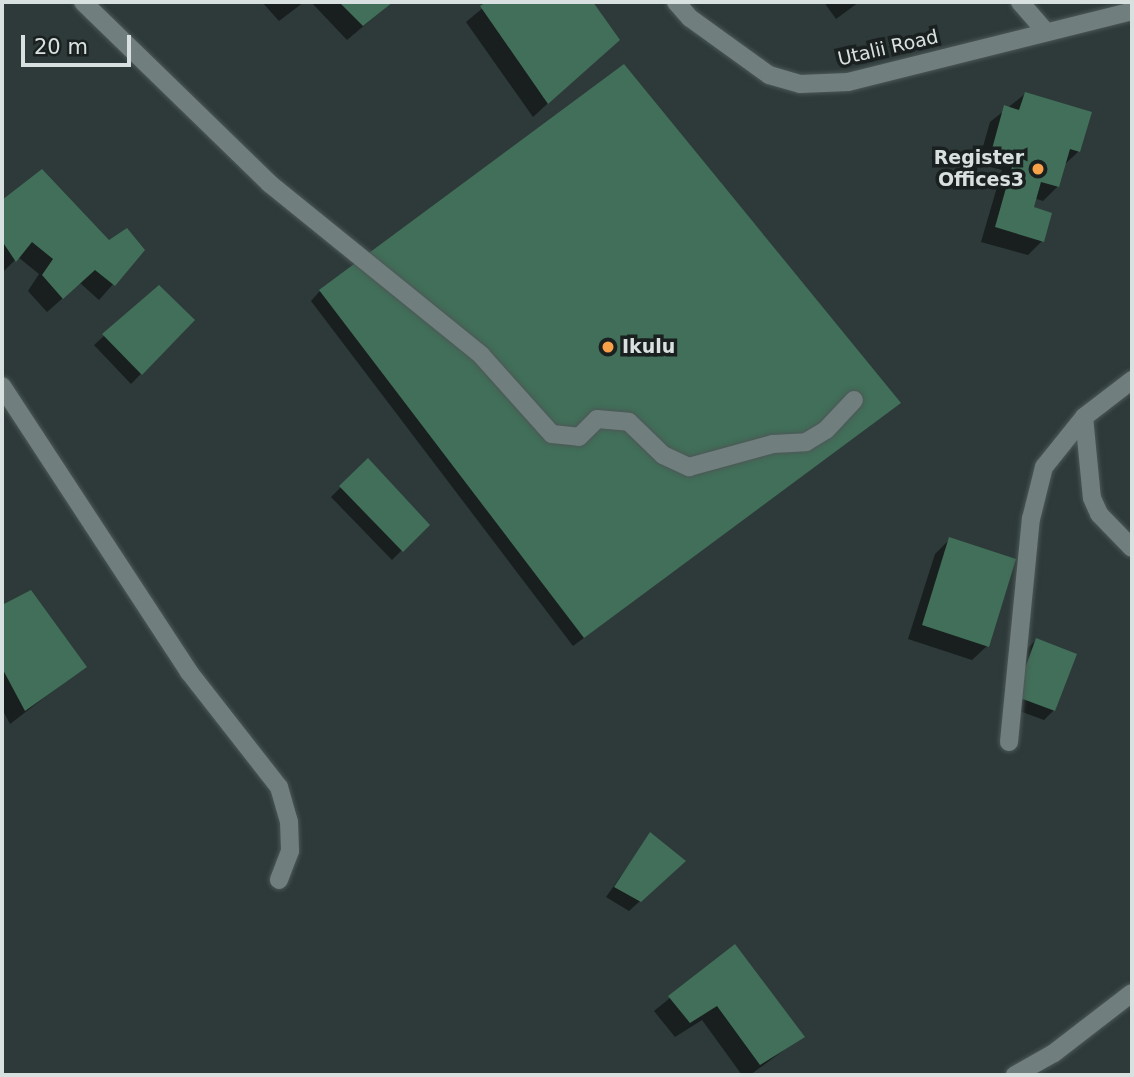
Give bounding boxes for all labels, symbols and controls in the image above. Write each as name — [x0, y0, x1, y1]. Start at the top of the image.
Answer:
scale bar — [24, 21, 135, 65]
street label: Utalii Road — [835, 25, 941, 71]
text: 20 m — [34, 35, 88, 59]
place label: Register Offices3 — [934, 147, 1024, 191]
marker: Register Offices3 — [1030, 161, 1046, 177]
place label: Ikulu — [622, 336, 675, 358]
marker: Ikulu — [600, 339, 616, 355]

